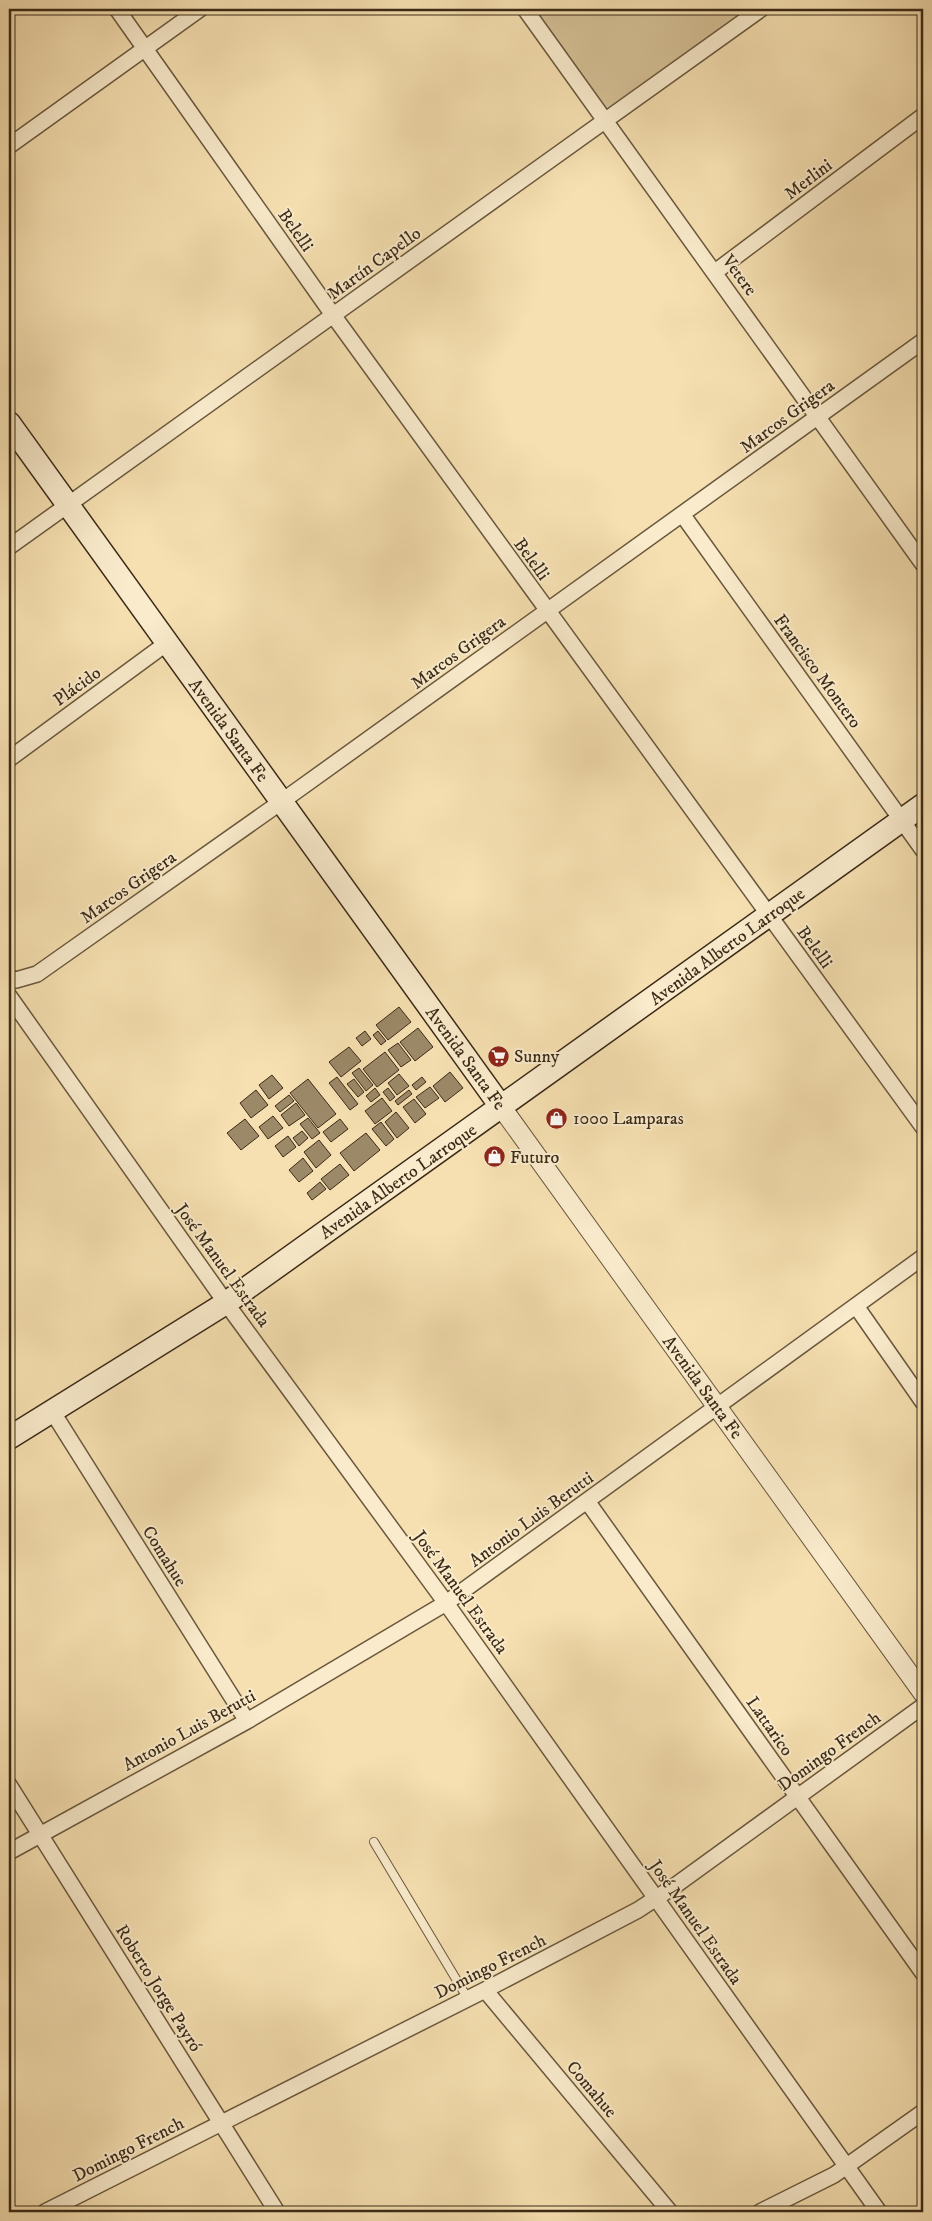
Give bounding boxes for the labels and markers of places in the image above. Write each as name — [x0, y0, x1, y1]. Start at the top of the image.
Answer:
supermarket icon: Sunny — [486, 1044, 510, 1068]
place label: Sunny — [514, 1046, 560, 1068]
shop icon: 1000 Lamparas — [545, 1106, 569, 1130]
place label: 1000 Lamparas — [573, 1108, 684, 1130]
shop icon: Futuro — [482, 1145, 506, 1169]
place label: Futuro — [510, 1147, 559, 1169]

